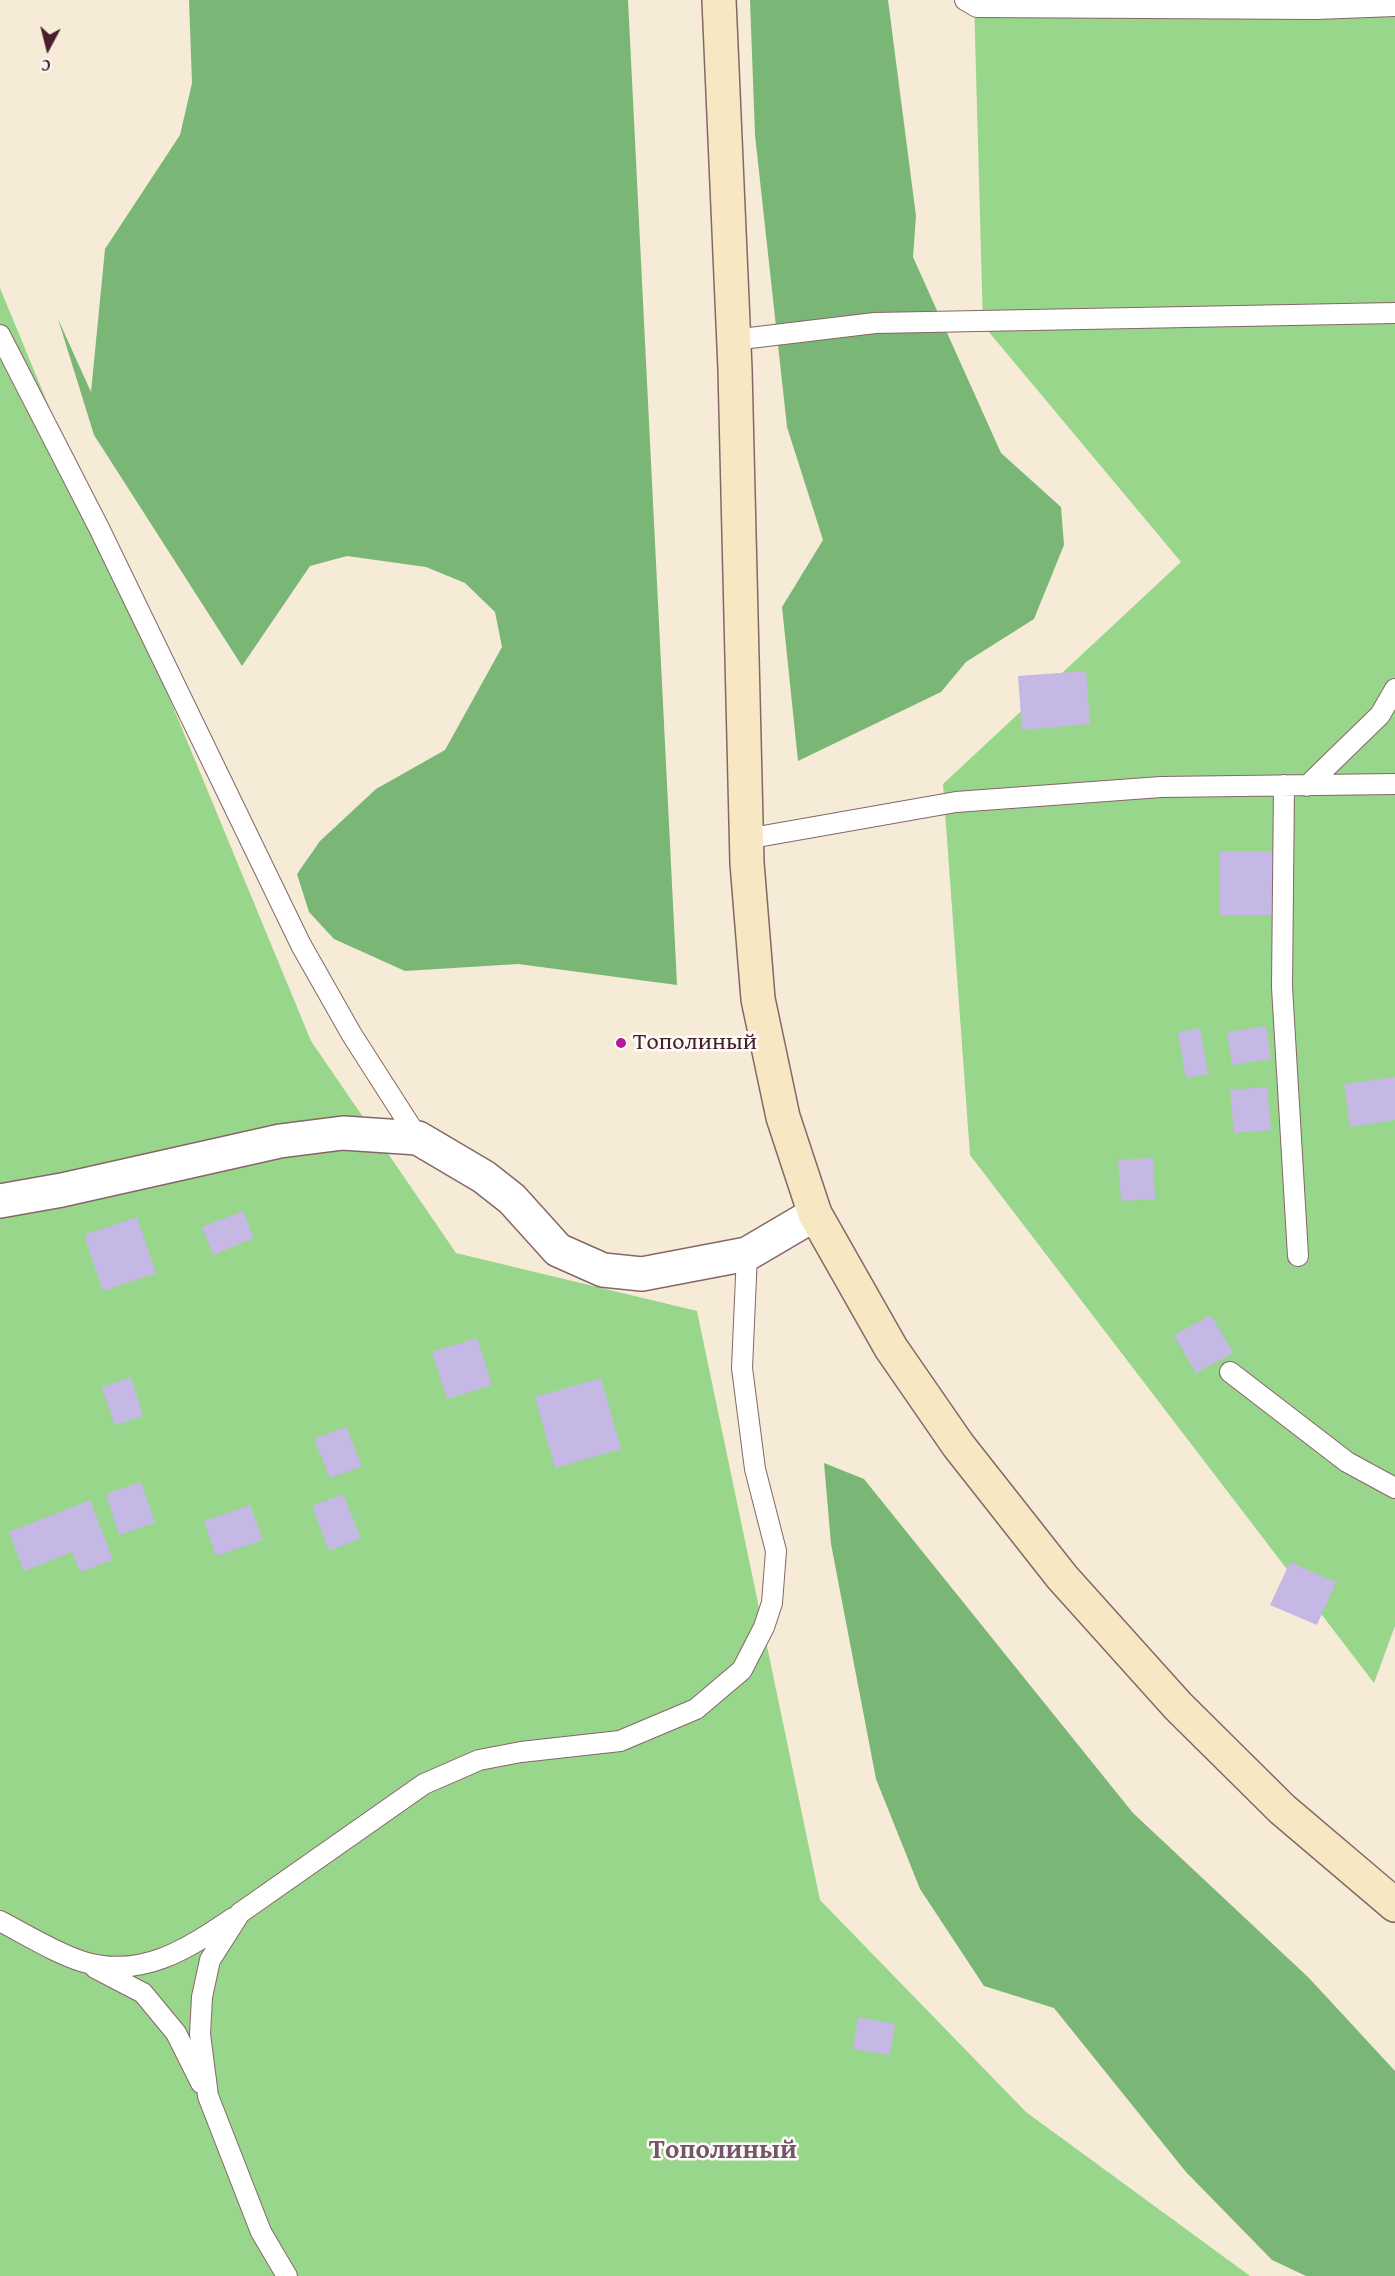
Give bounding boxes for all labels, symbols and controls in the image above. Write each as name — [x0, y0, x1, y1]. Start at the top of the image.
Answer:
north arrow — [18, 18, 78, 78]
text: С — [40, 53, 52, 78]
place label: Тополиный — [633, 1029, 757, 1057]
marker: Тополиный — [614, 1036, 628, 1050]
district label: Тополиный — [649, 2135, 797, 2167]

